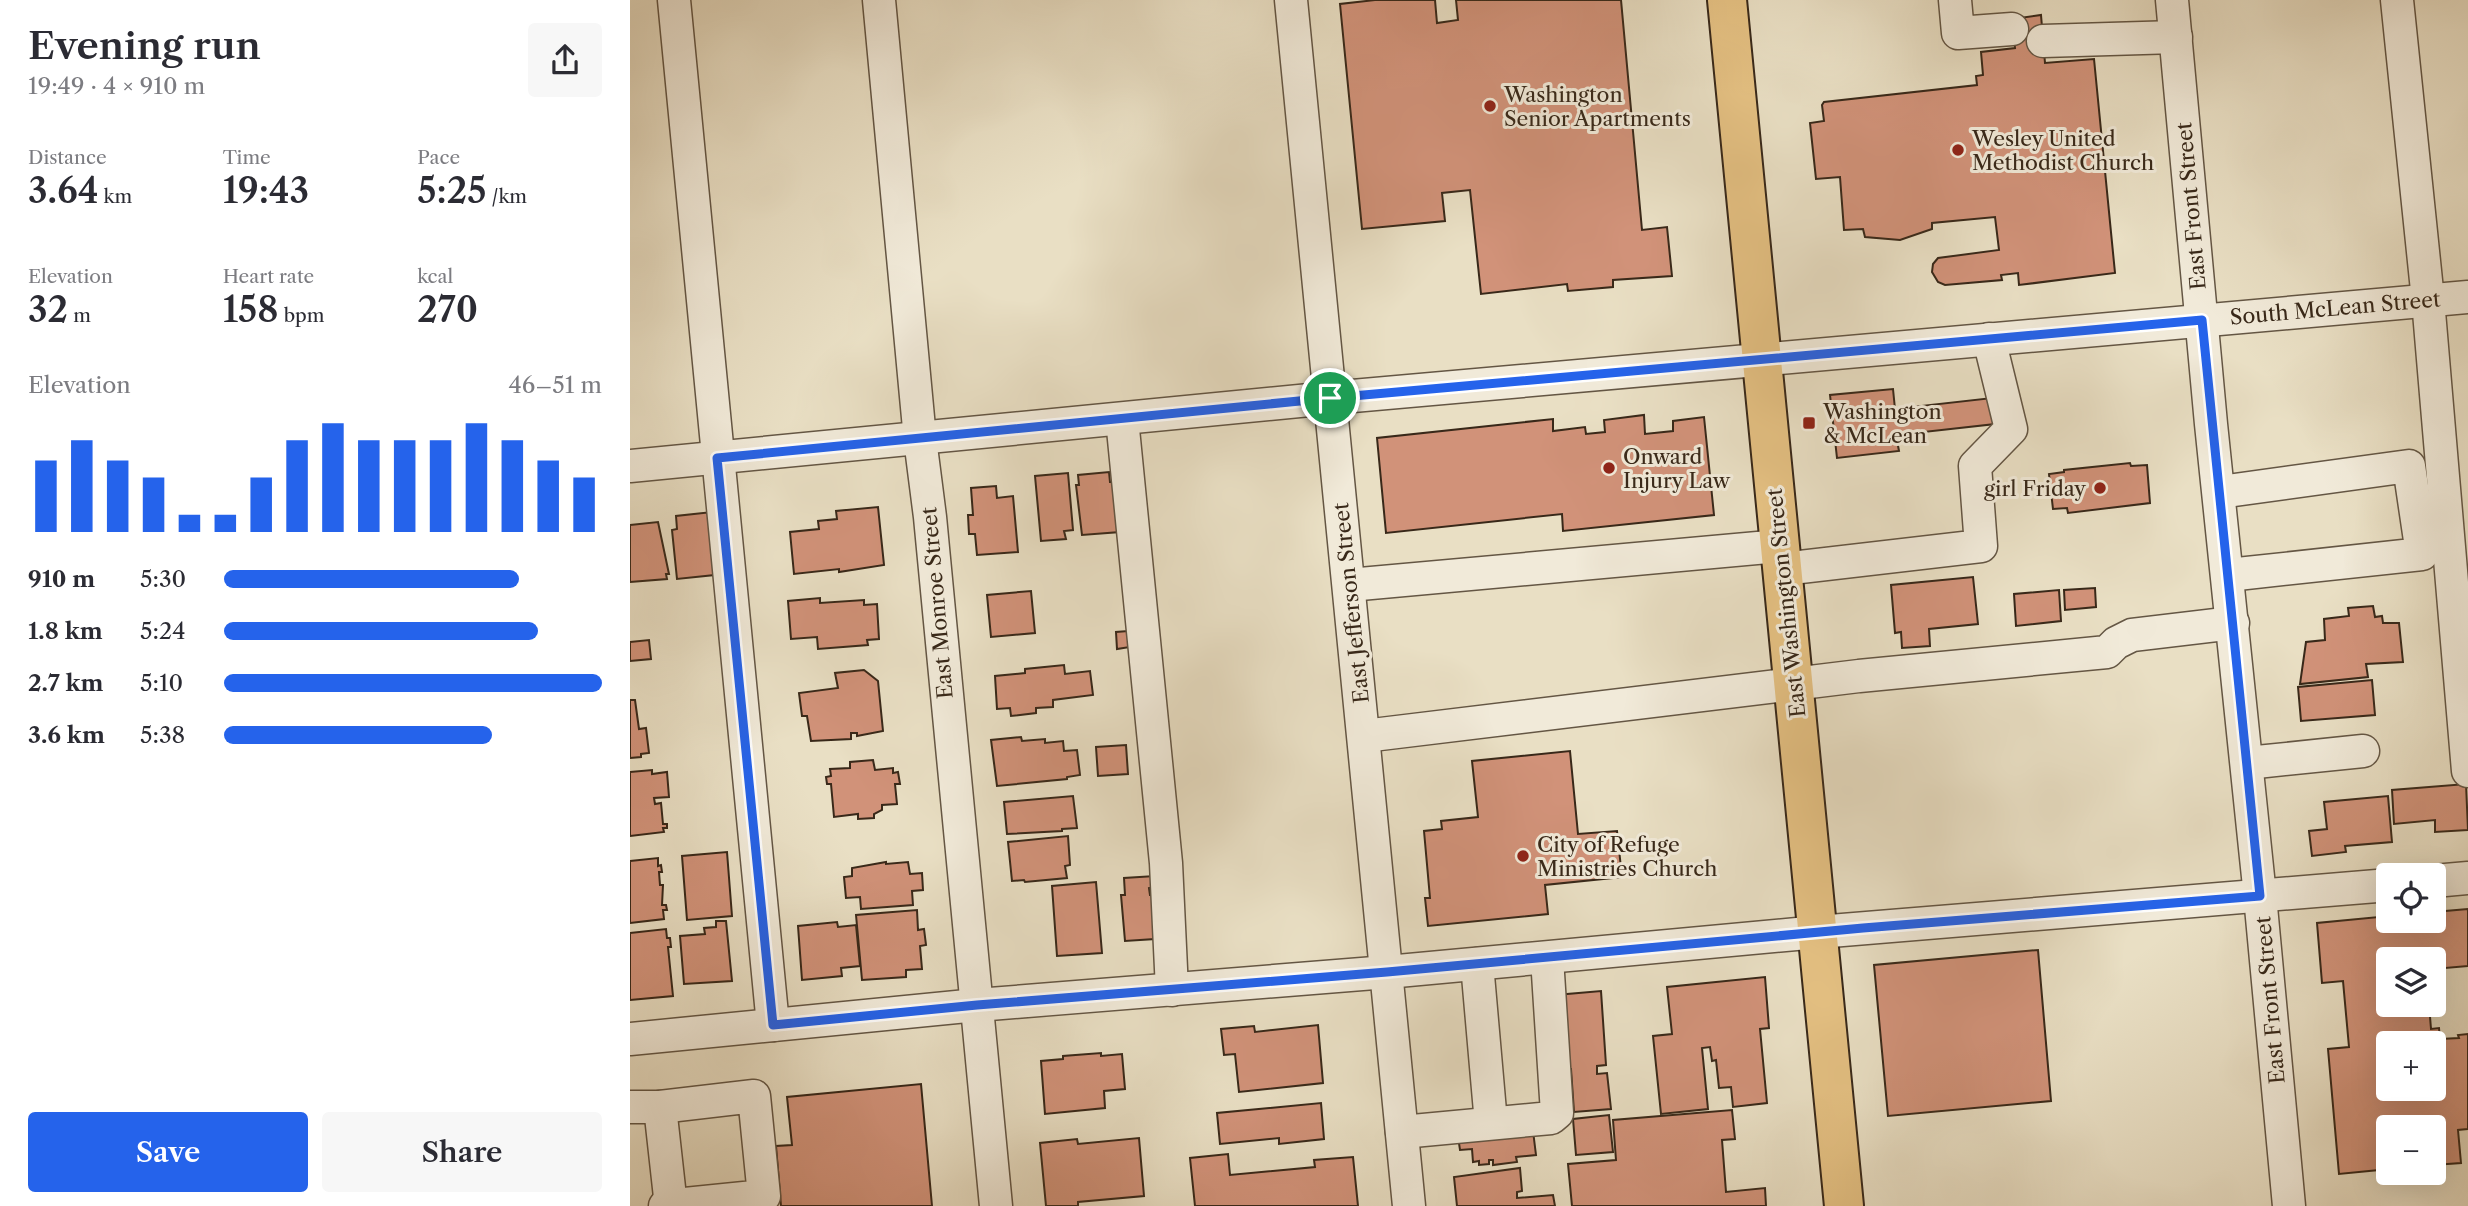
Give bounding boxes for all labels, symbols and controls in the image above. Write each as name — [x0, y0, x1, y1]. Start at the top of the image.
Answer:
text: Evening run — [28, 22, 261, 69]
button: share — [528, 23, 602, 97]
text: 19:49 · 4 × 910 m — [28, 72, 205, 100]
place label: Washington Senior Apartments — [1503, 82, 1691, 131]
marker: Washington Senior Apartments — [1482, 98, 1498, 114]
street label: East Front Street — [2171, 121, 2211, 291]
place label: Wesley United Methodist Church — [1971, 126, 2154, 175]
marker: Wesley United Methodist Church — [1950, 142, 1966, 158]
text: Distance — [28, 146, 107, 169]
text: Time — [223, 146, 271, 169]
text: Pace — [417, 146, 460, 169]
text: 3.64 — [28, 169, 98, 212]
text: 19:43 — [223, 169, 309, 212]
text: 5:25 — [417, 169, 486, 212]
text: km — [98, 185, 132, 208]
text: /km — [486, 185, 527, 208]
text: Elevation — [28, 265, 113, 288]
text: Heart rate — [223, 265, 314, 288]
text: kcal — [417, 265, 453, 288]
street label: South McLean Street — [2229, 286, 2442, 330]
text: 32 — [28, 288, 68, 331]
text: 158 — [223, 288, 279, 331]
text: 270 — [417, 288, 478, 331]
text: m — [68, 304, 91, 327]
text: bpm — [279, 304, 325, 327]
pin — [1300, 368, 1360, 428]
text: Elevation — [28, 371, 131, 399]
text: 46–51 m — [508, 371, 602, 399]
icon: arrive — [1311, 379, 1349, 417]
place label: Washington & McLean — [1822, 399, 1942, 448]
marker: Washington & McLean — [1801, 415, 1817, 431]
place label: Onward Injury Law — [1623, 444, 1731, 493]
marker: Onward Injury Law — [1601, 460, 1617, 476]
place label: girl Friday — [1984, 476, 2086, 501]
marker: girl Friday — [2092, 480, 2108, 496]
street label: East Washington Street — [1761, 487, 1810, 719]
street label: East Jefferson Street — [1328, 501, 1374, 705]
street label: East Monroe Street — [916, 505, 958, 700]
text: 910 m — [28, 565, 95, 593]
text: 5:30 — [140, 565, 186, 593]
text: 1.8 km — [28, 617, 103, 645]
text: 5:24 — [140, 617, 185, 645]
text: 2.7 km — [28, 669, 104, 697]
text: 5:10 — [140, 669, 183, 697]
text: 3.6 km — [28, 721, 105, 749]
text: 5:38 — [140, 721, 185, 749]
place label: City of Refuge Ministries Church — [1537, 832, 1717, 881]
marker: City of Refuge Ministries Church — [1515, 848, 1531, 864]
map controls — [2376, 863, 2446, 1185]
button: locate — [2376, 863, 2446, 933]
street label: East Front Street — [2250, 915, 2290, 1085]
button: layers — [2376, 947, 2446, 1017]
button: + — [2376, 1031, 2446, 1101]
button: Save — [28, 1112, 308, 1192]
button: Share — [322, 1112, 602, 1192]
button: − — [2376, 1115, 2446, 1185]

